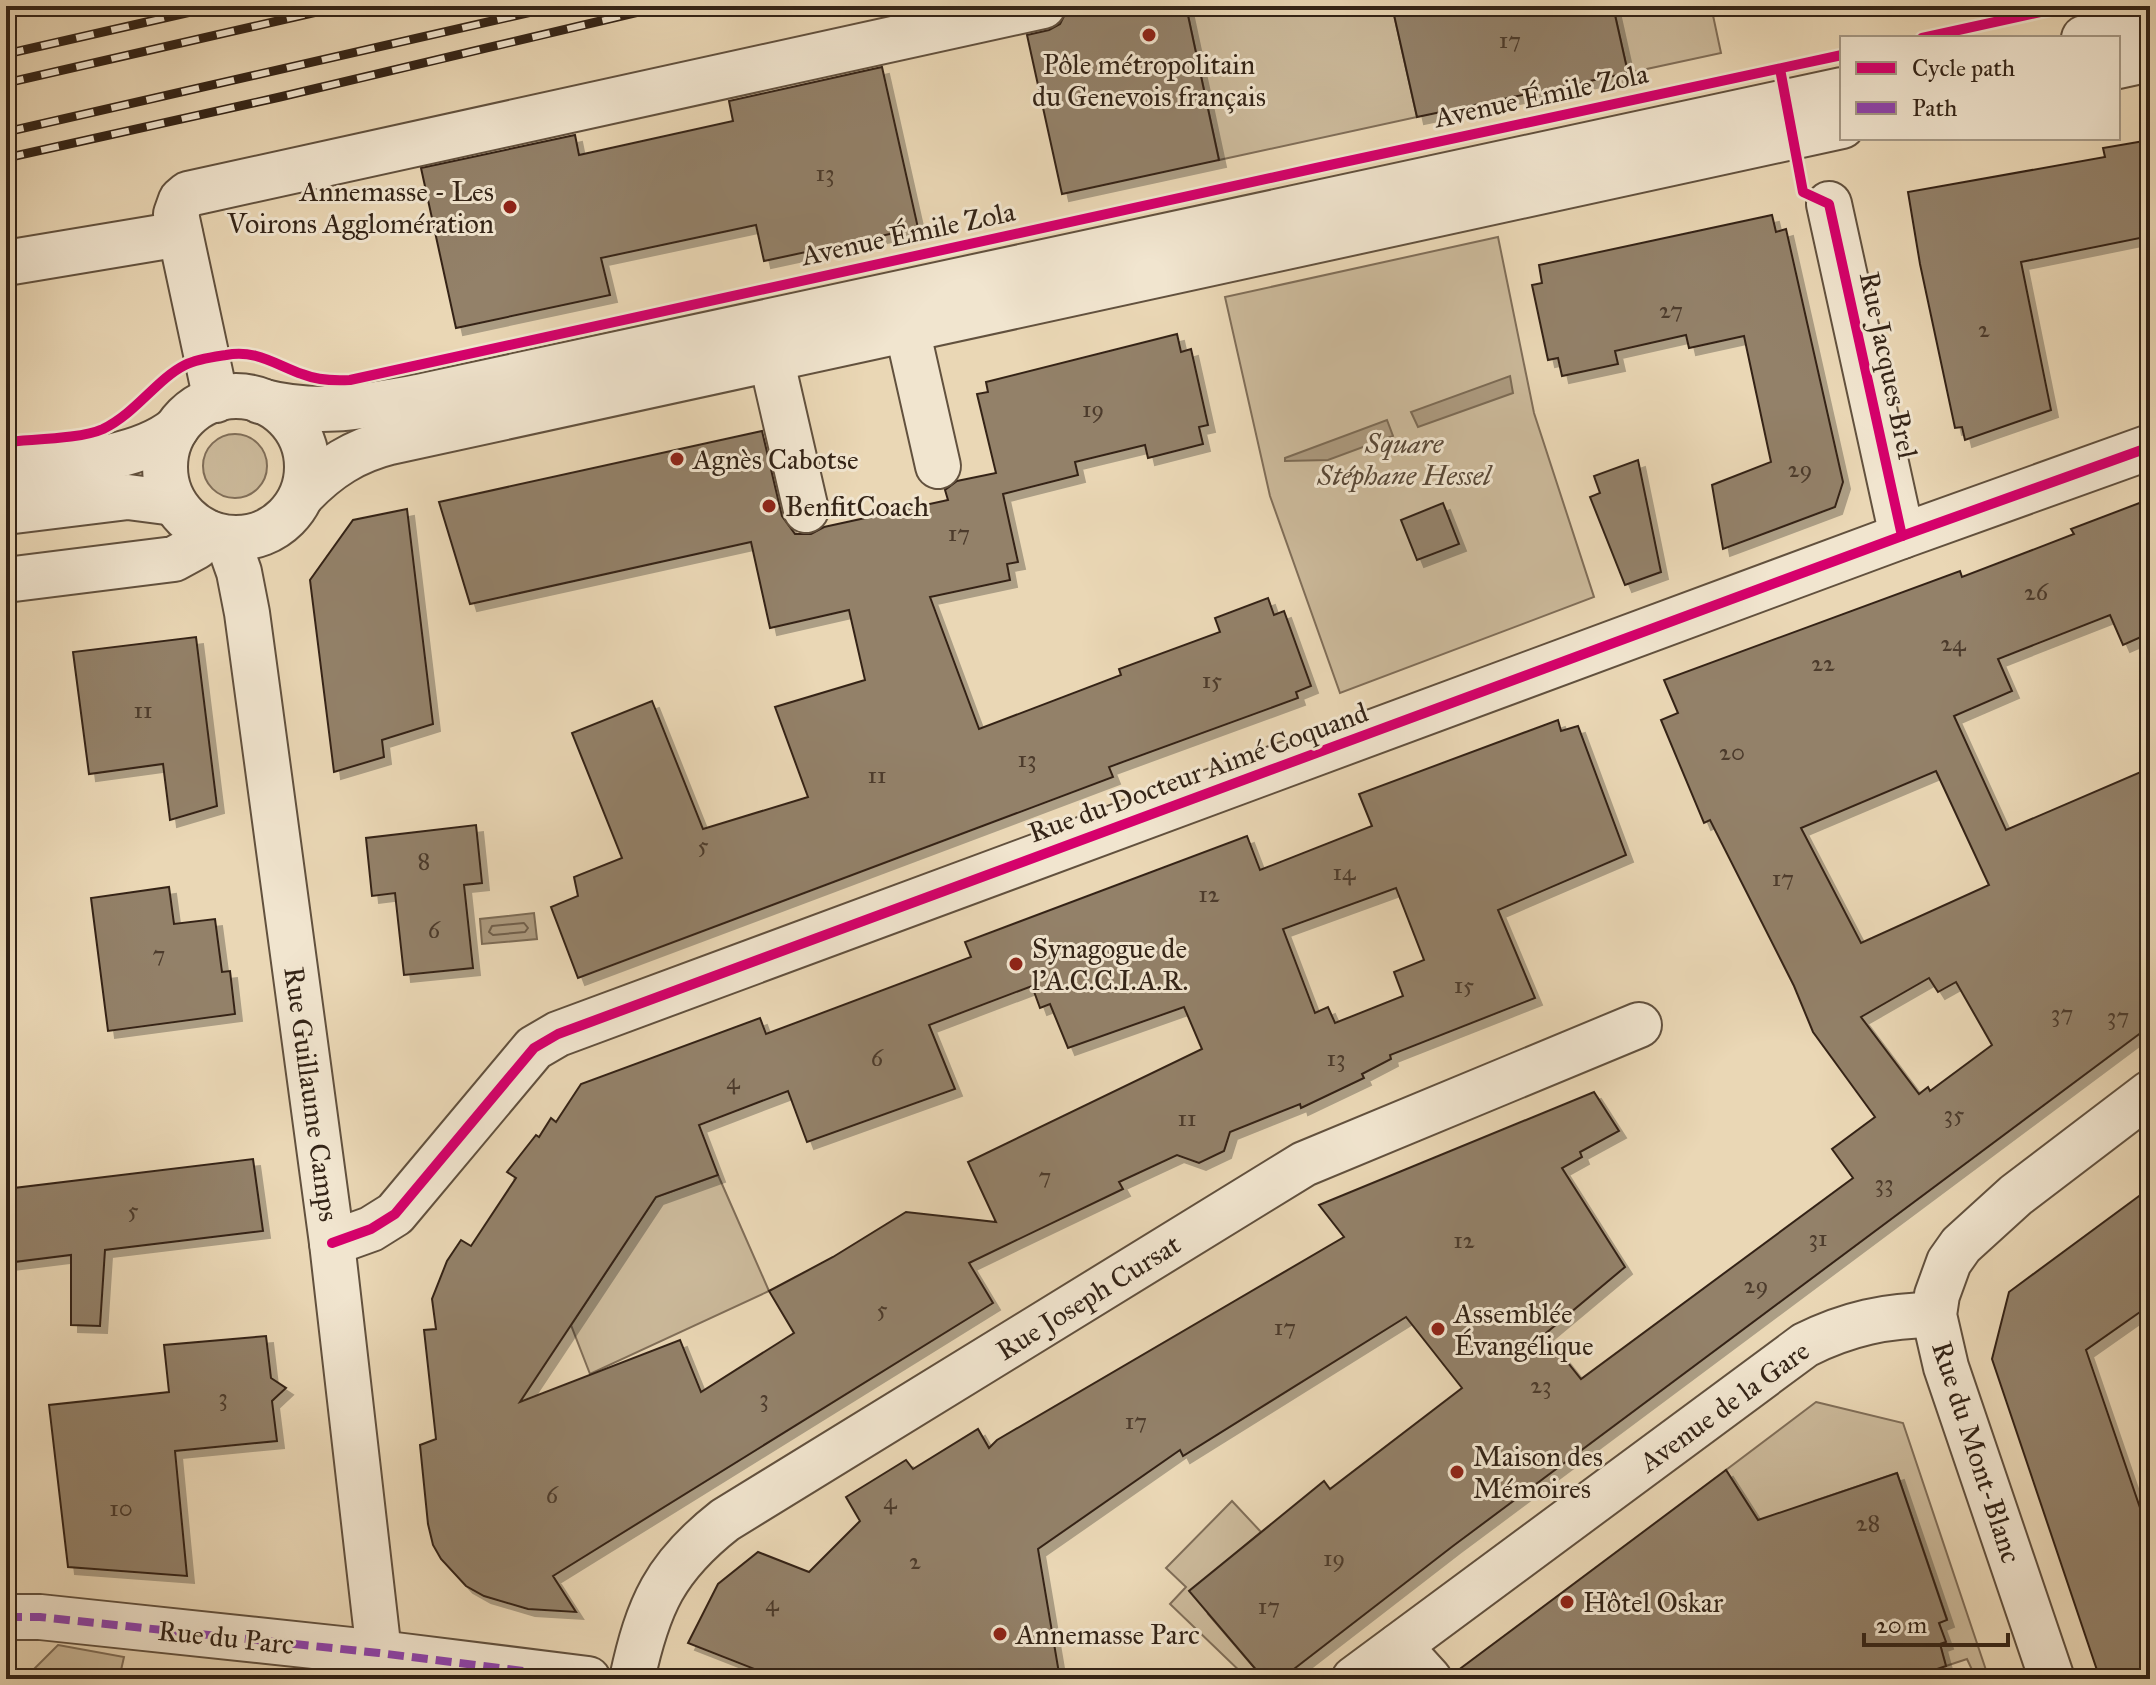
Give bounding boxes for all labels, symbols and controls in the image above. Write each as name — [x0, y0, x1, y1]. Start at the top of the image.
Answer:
house number: 17 — [1499, 25, 1521, 55]
marker: Pôle métropolitain du Genevois français — [1140, 26, 1158, 44]
legend — [1840, 36, 2120, 140]
place label: Pôle métropolitain du Genevois français — [1032, 47, 1266, 114]
text: Cycle path — [1912, 53, 2015, 83]
street label: Avenue Émile Zola — [1430, 56, 1651, 135]
text: Path — [1912, 93, 1957, 123]
house number: 13 — [815, 158, 835, 188]
place label: Annemasse - Les Voirons Agglomération — [226, 174, 494, 241]
street label: Avenue Émile Zola — [797, 194, 1018, 273]
marker: Annemasse - Les Voirons Agglomération — [501, 198, 519, 216]
street label: Rue Jacques Brel — [1852, 268, 1926, 462]
house number: 27 — [1659, 295, 1683, 325]
house number: 2 — [1978, 314, 1990, 344]
house number: 19 — [1082, 394, 1104, 424]
park label: Square Stéphane Hessel — [1316, 426, 1493, 493]
place label: Agnès Cabotse — [692, 442, 859, 477]
marker: Agnès Cabotse — [668, 450, 686, 468]
house number: 29 — [1788, 454, 1812, 484]
place label: BenfitCoach — [785, 489, 930, 524]
marker: BenfitCoach — [760, 497, 778, 515]
house number: 17 — [948, 518, 970, 548]
house number: 26 — [2024, 577, 2049, 607]
house number: 24 — [1940, 628, 1966, 658]
house number: 22 — [1811, 648, 1835, 678]
house number: 15 — [1202, 665, 1222, 695]
house number: 11 — [134, 695, 152, 725]
street label: Rue du Docteur Aimé Coquand — [1024, 695, 1373, 850]
house number: 20 — [1719, 737, 1745, 767]
house number: 13 — [1017, 744, 1037, 774]
house number: 11 — [868, 760, 886, 790]
house number: 5 — [697, 830, 709, 860]
house number: 8 — [418, 846, 430, 876]
house number: 14 — [1333, 857, 1356, 887]
house number: 17 — [1772, 863, 1794, 893]
house number: 12 — [1198, 879, 1220, 909]
house number: 6 — [428, 915, 441, 945]
place label: Synagogue de l'A.C.C.I.A.R. — [1032, 931, 1188, 998]
house number: 7 — [153, 939, 165, 969]
marker: Synagogue de l'A.C.C.I.A.R. — [1007, 955, 1025, 973]
street label: Rue Guillaume Camps — [276, 964, 347, 1224]
house number: 15 — [1454, 970, 1474, 1000]
house number: 37 — [2051, 998, 2073, 1028]
house number: 37 — [2107, 1001, 2129, 1031]
house number: 6 — [871, 1043, 884, 1073]
house number: 13 — [1326, 1043, 1346, 1073]
house number: 4 — [726, 1066, 740, 1096]
house number: 35 — [1944, 1099, 1964, 1129]
house number: 11 — [1178, 1103, 1196, 1133]
house number: 7 — [1039, 1161, 1051, 1191]
house number: 33 — [1874, 1168, 1894, 1198]
house number: 5 — [127, 1195, 139, 1225]
house number: 31 — [1808, 1223, 1828, 1253]
house number: 12 — [1453, 1225, 1475, 1255]
street label: Rue Joseph Cursat — [990, 1227, 1187, 1368]
house number: 29 — [1744, 1270, 1768, 1300]
house number: 5 — [876, 1294, 888, 1324]
place label: Assemblée Évangélique — [1453, 1296, 1594, 1363]
house number: 17 — [1274, 1312, 1296, 1342]
marker: Assemblée Évangélique — [1429, 1320, 1447, 1338]
street label: Avenue de la Gare — [1632, 1333, 1816, 1480]
street label: Rue du Mont-Blanc — [1924, 1337, 2029, 1568]
house number: 23 — [1530, 1370, 1552, 1400]
house number: 3 — [218, 1382, 228, 1412]
house number: 3 — [759, 1383, 769, 1413]
house number: 17 — [1125, 1406, 1147, 1436]
place label: Maison des Mémoires — [1473, 1439, 1603, 1506]
marker: Maison des Mémoires — [1448, 1463, 1466, 1481]
house number: 6 — [546, 1480, 559, 1510]
house number: 4 — [883, 1486, 897, 1516]
house number: 10 — [109, 1493, 133, 1523]
house number: 28 — [1856, 1508, 1880, 1538]
house number: 19 — [1323, 1543, 1345, 1573]
house number: 2 — [909, 1546, 921, 1576]
place label: Hôtel Oskar — [1583, 1585, 1724, 1620]
house number: 4 — [765, 1588, 779, 1618]
house number: 17 — [1258, 1591, 1280, 1621]
marker: Hôtel Oskar — [1558, 1593, 1576, 1611]
scale bar — [1864, 1597, 2008, 1647]
text: 20 m — [1876, 1610, 1927, 1640]
street label: Rue du Parc — [156, 1613, 296, 1662]
place label: Annemasse Parc — [1015, 1617, 1200, 1652]
marker: Annemasse Parc — [991, 1625, 1009, 1643]

